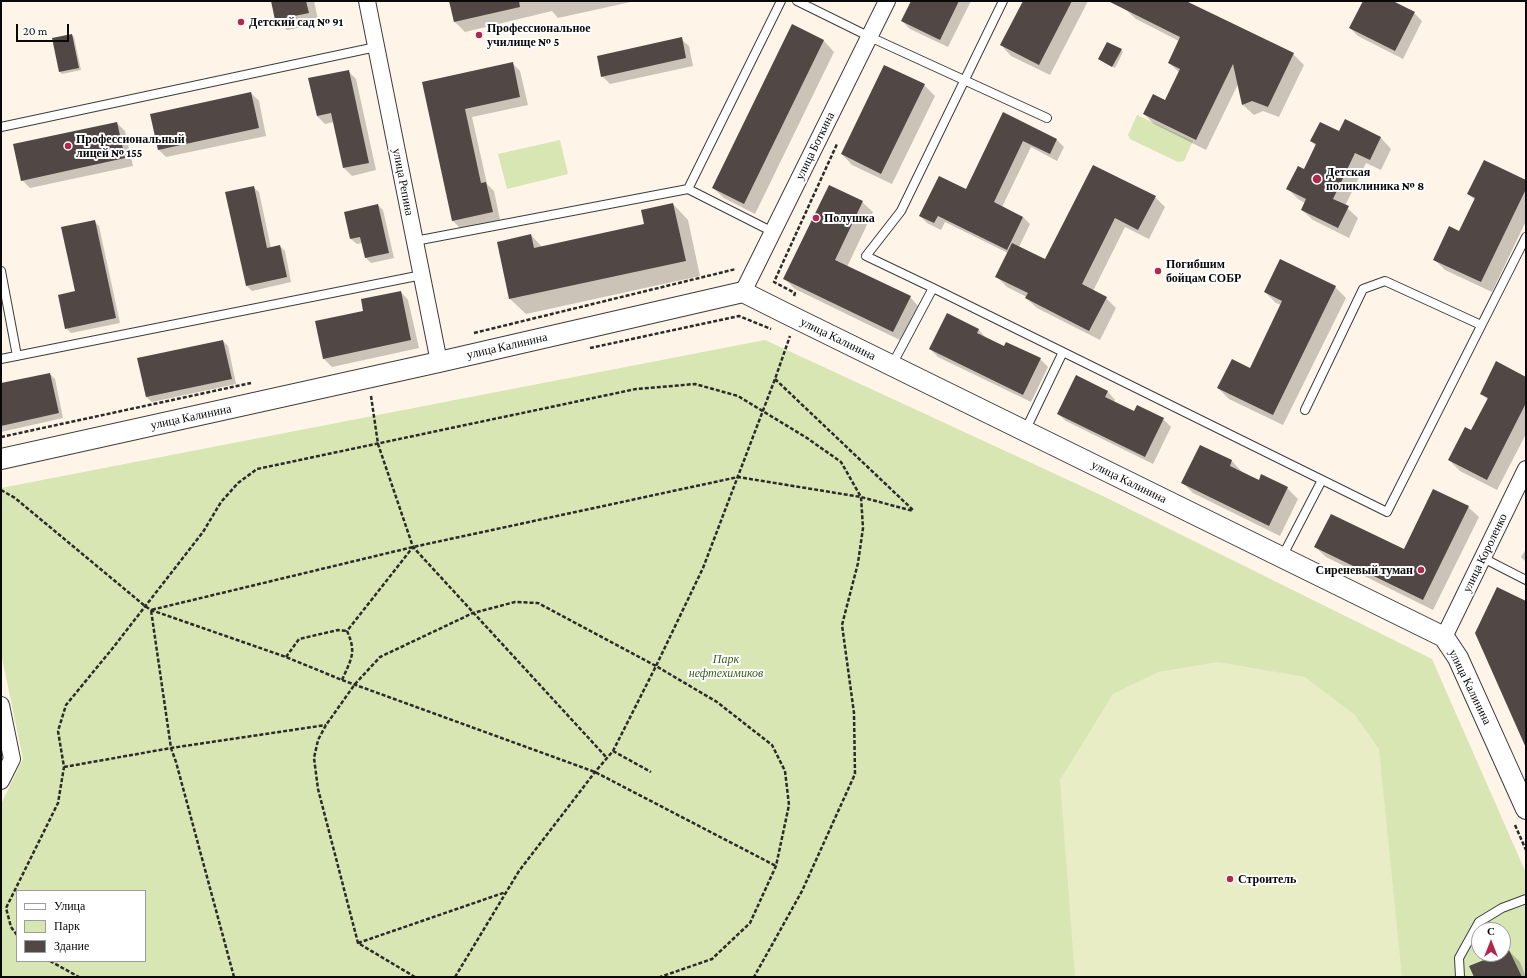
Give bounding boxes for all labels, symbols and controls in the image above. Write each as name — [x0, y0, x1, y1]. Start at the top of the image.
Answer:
place label: Детский сад № 91 — [249, 15, 343, 29]
scale bar — [18, 16, 71, 42]
marker: Детский сад № 91 — [236, 17, 246, 27]
place label: Профессиональное училище № 5 — [487, 21, 591, 49]
text: 20 m — [23, 24, 47, 38]
marker: Профессиональное училище № 5 — [474, 30, 484, 40]
street label: улица Боткина — [792, 110, 838, 182]
place label: Профессиональный лицей № 155 — [76, 132, 185, 160]
marker: Профессиональный лицей № 155 — [63, 141, 73, 151]
street label: улица Репина — [389, 147, 417, 217]
place label: Детская поликлиника № 8 — [1326, 165, 1424, 193]
marker: Детская поликлиника № 8 — [1311, 173, 1323, 185]
place label: Полушка — [824, 211, 875, 225]
marker: Полушка — [811, 213, 821, 223]
place label: Погибшим бойцам СОБР — [1166, 257, 1241, 285]
marker: Погибшим бойцам СОБР — [1153, 266, 1163, 276]
street label: улица Калинина — [798, 315, 878, 363]
street label: улица Калинина — [465, 330, 549, 362]
street label: улица Калинина — [149, 401, 233, 433]
street label: улица Калинина — [1089, 458, 1169, 506]
street label: улица Короленко — [1460, 511, 1510, 595]
place label: Сиреневый туман — [1316, 563, 1413, 577]
marker: Сиреневый туман — [1416, 565, 1426, 575]
street label: улица Калинина — [1446, 647, 1494, 727]
park label: Парк нефтехимиков — [689, 652, 763, 680]
place label: Строитель — [1238, 872, 1296, 886]
marker: Строитель — [1225, 874, 1235, 884]
legend — [16, 890, 146, 962]
text: Улица — [54, 899, 85, 913]
text: Парк — [54, 919, 80, 933]
north arrow — [1471, 922, 1511, 962]
text: С — [1487, 925, 1495, 937]
text: Здание — [54, 939, 89, 953]

